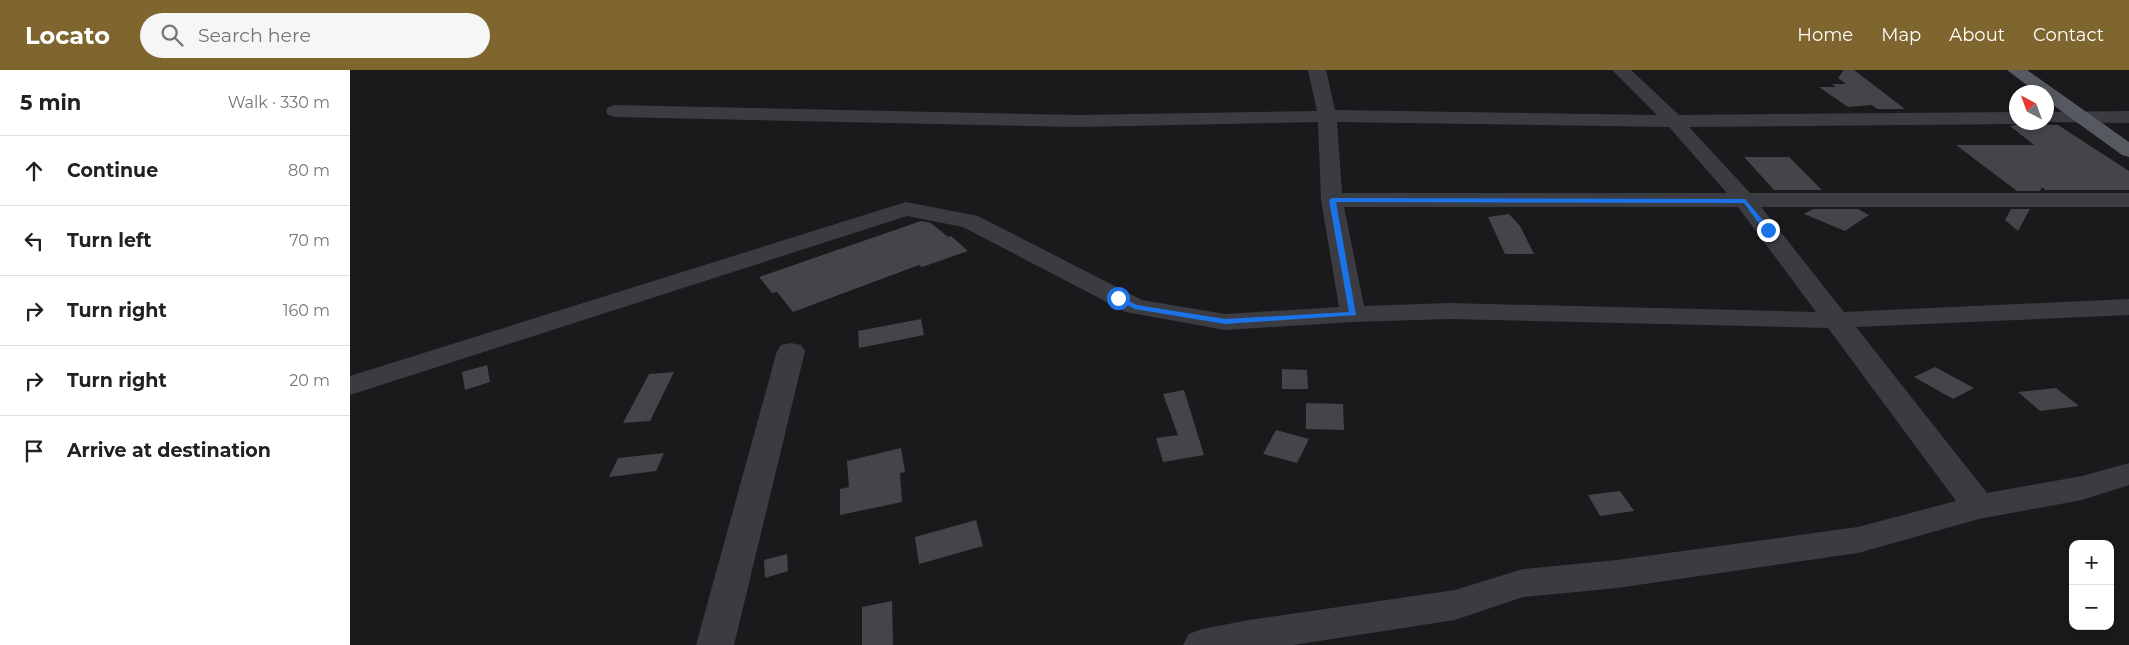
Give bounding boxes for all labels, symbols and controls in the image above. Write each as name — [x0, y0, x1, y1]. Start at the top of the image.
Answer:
search box — [140, 13, 490, 58]
text: Locato — [25, 21, 110, 50]
icon: search — [158, 21, 186, 49]
text: Search here — [198, 24, 311, 47]
text: Home — [1797, 24, 1853, 46]
text: Map — [1881, 24, 1921, 46]
text: About — [1949, 24, 2005, 46]
text: Contact — [2033, 24, 2104, 46]
north arrow — [2009, 85, 2054, 130]
text: 5 min — [20, 90, 81, 115]
text: Walk · 330 m — [228, 93, 330, 112]
icon: ahead — [20, 157, 48, 185]
text: Continue — [67, 159, 158, 182]
text: 80 m — [288, 161, 330, 180]
route end — [1757, 219, 1780, 242]
icon: left — [20, 227, 48, 255]
text: Turn left — [67, 229, 152, 252]
text: 70 m — [289, 231, 330, 250]
route start — [1107, 287, 1130, 310]
icon: right — [20, 297, 48, 325]
text: Turn right — [67, 299, 167, 322]
text: 160 m — [283, 301, 330, 320]
icon: right — [20, 367, 48, 395]
text: Turn right — [67, 369, 167, 392]
text: 20 m — [289, 371, 330, 390]
icon: arrive — [20, 437, 48, 465]
text: Arrive at destination — [67, 439, 271, 462]
map controls — [2069, 540, 2114, 630]
button: + — [2069, 540, 2114, 585]
button: − — [2069, 585, 2114, 630]

